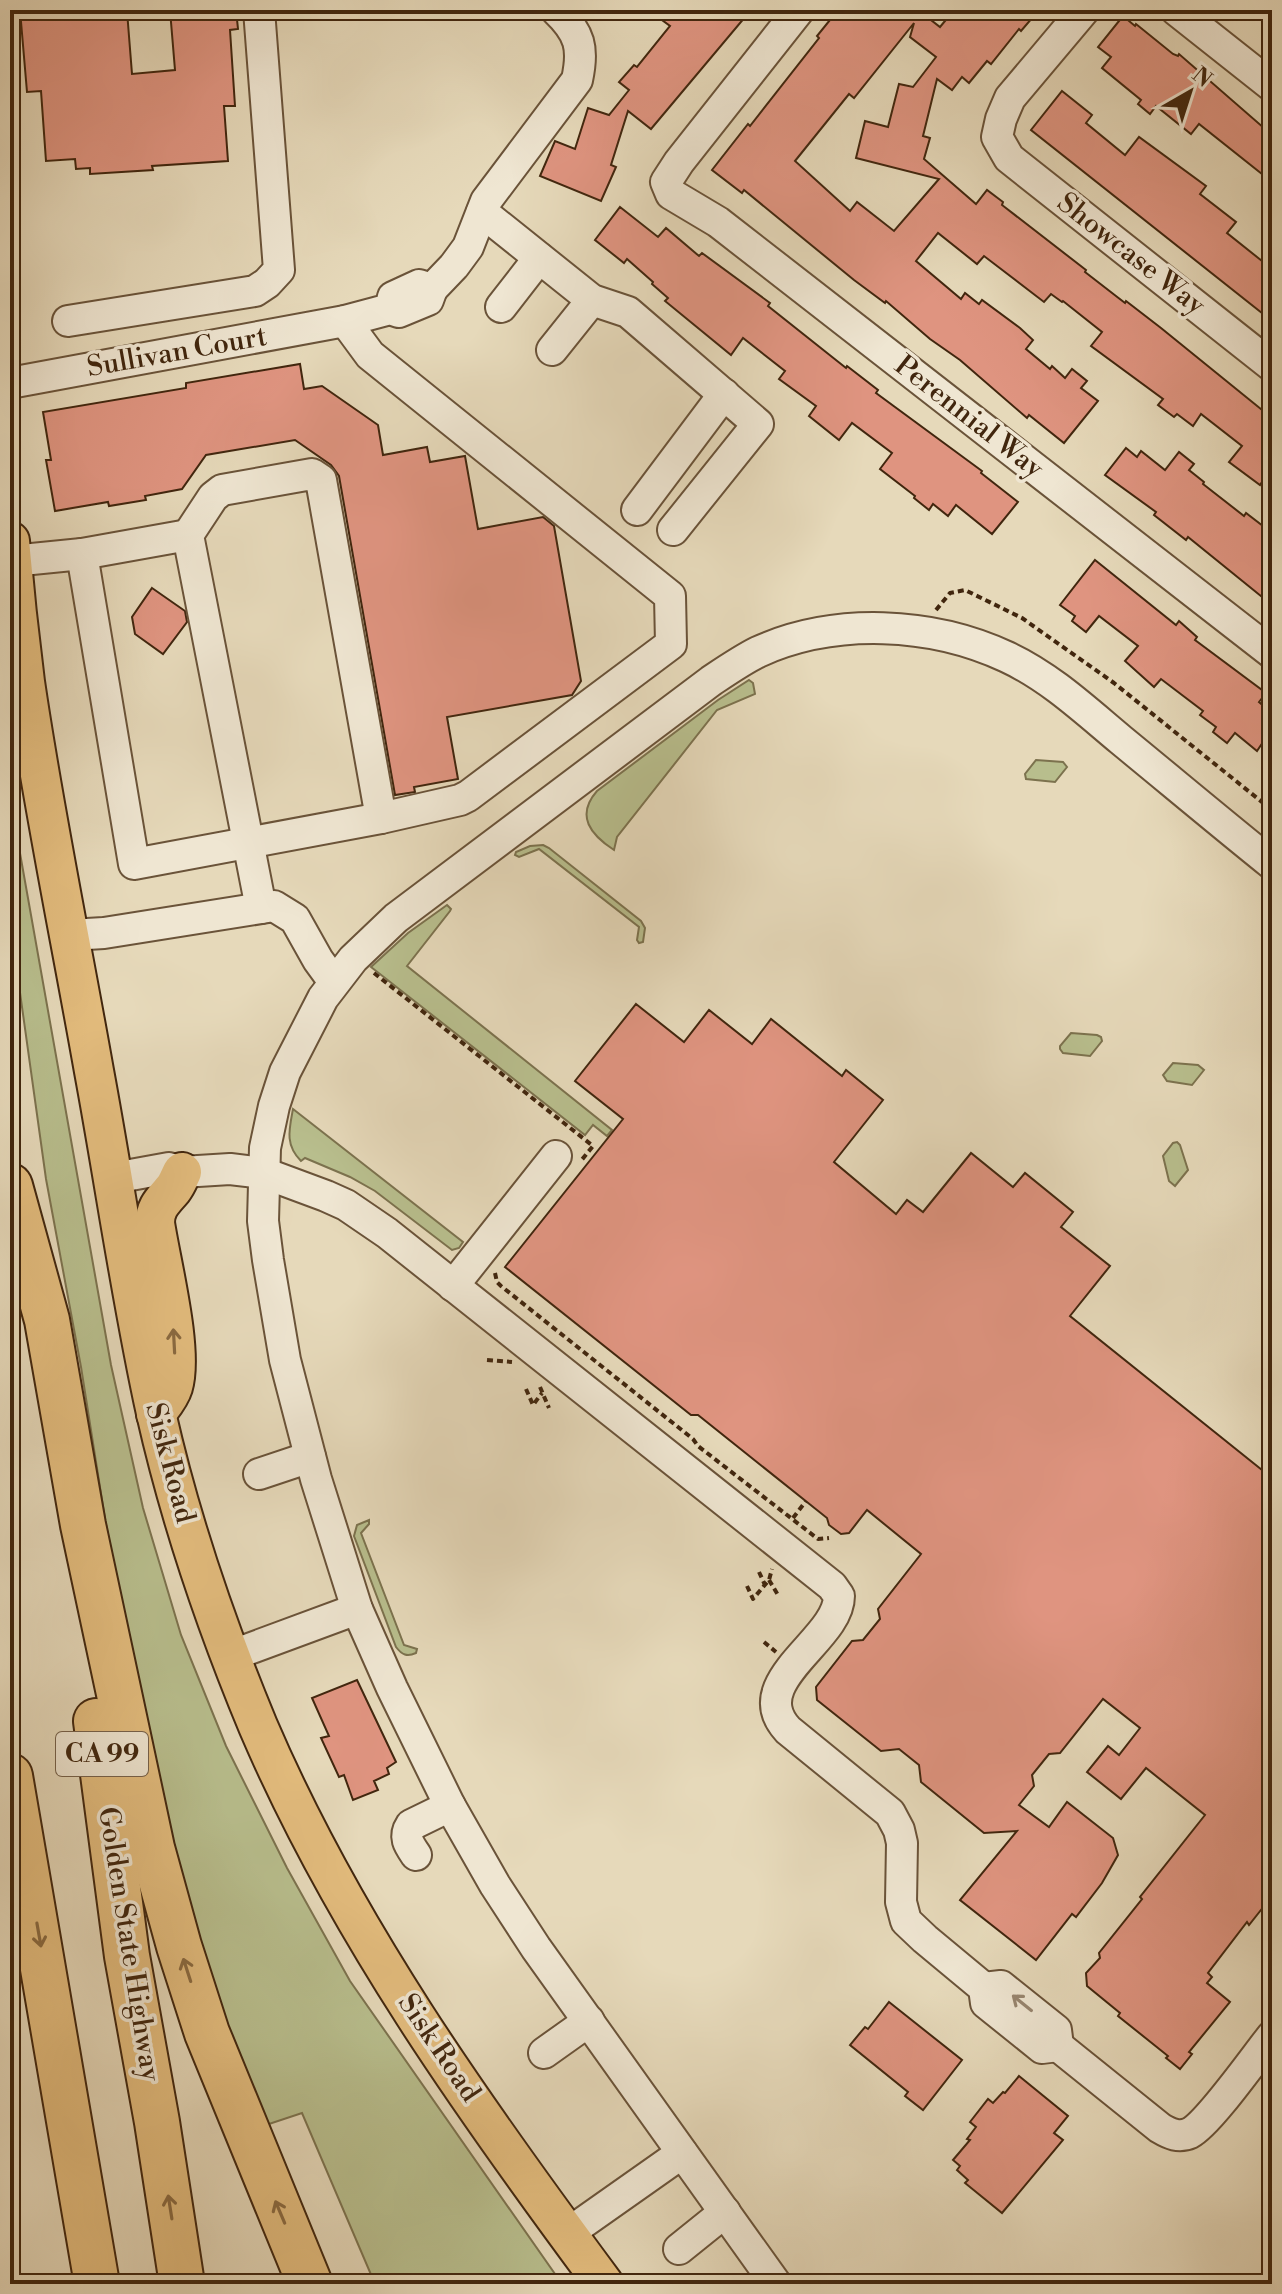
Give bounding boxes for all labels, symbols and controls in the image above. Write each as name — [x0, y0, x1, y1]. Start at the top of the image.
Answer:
north arrow — [1150, 52, 1230, 132]
text: N — [1186, 62, 1217, 94]
street label: Showcase Way — [1050, 185, 1212, 323]
street label: Sullivan Court — [84, 319, 270, 385]
street label: Perennial Way — [887, 348, 1051, 486]
one-way arrow — [166, 1329, 181, 1355]
street label: Sisk Road — [137, 1399, 203, 1527]
road number: CA 99 — [56, 1732, 148, 1776]
street label: Golden State Highway — [90, 1804, 168, 2084]
one-way arrow — [32, 1922, 47, 1947]
one-way arrow — [178, 1957, 193, 1982]
street label: Sisk Road — [390, 1987, 488, 2109]
one-way arrow — [1012, 1994, 1033, 2012]
one-way arrow — [162, 2195, 177, 2220]
one-way arrow — [271, 2200, 286, 2225]

